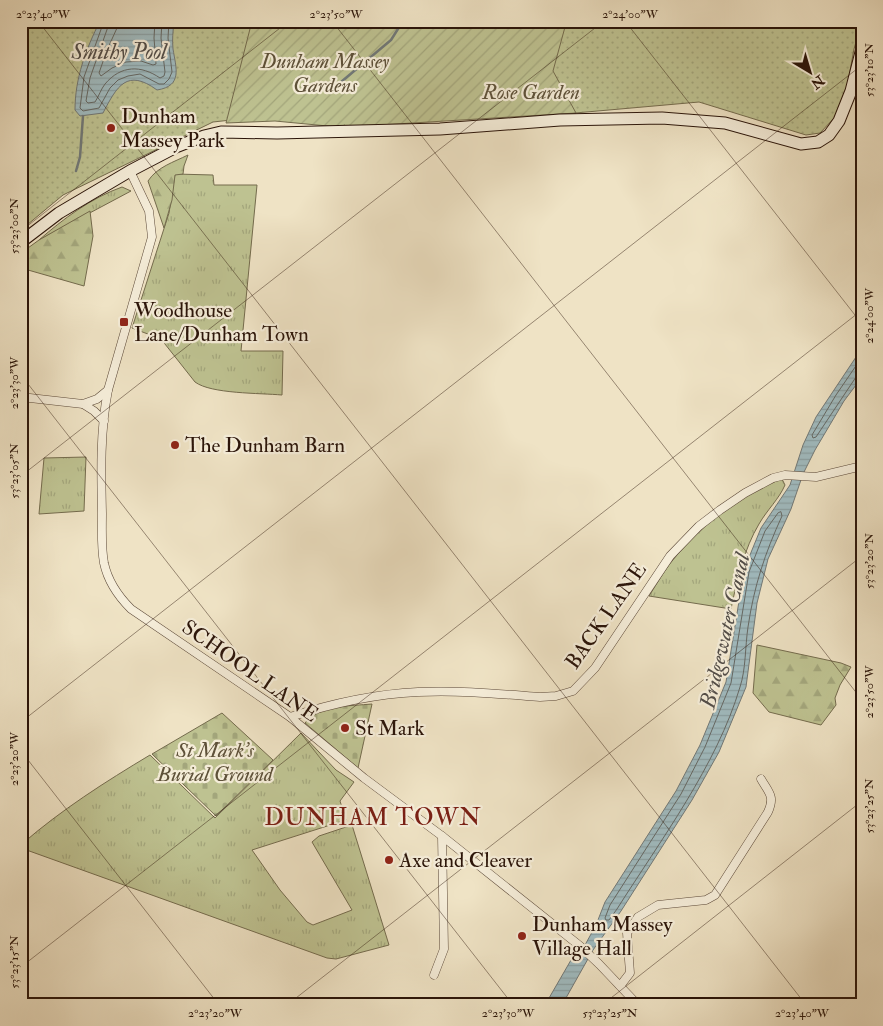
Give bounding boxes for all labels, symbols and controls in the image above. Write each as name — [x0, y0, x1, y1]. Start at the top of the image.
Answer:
text: 2°23'40"W — [16, 7, 71, 22]
text: 2°23'50"W — [310, 7, 363, 22]
text: 2°24'00"W — [602, 7, 659, 22]
water label: Smithy Pool — [71, 38, 168, 66]
text: 53°23'10"N — [862, 43, 877, 97]
park label: Dunham Massey Gardens — [260, 48, 390, 99]
north arrow — [786, 48, 836, 98]
text: N — [807, 71, 829, 93]
park label: Rose Garden — [481, 79, 580, 106]
place label: Dunham Massey Park — [121, 103, 225, 154]
marker: Dunham Massey Park — [105, 122, 117, 134]
text: 53°23'00"N — [7, 198, 22, 254]
text: 2°24'00"W — [862, 287, 877, 344]
place label: Woodhouse Lane/Dunham Town — [133, 297, 309, 348]
marker: Woodhouse Lane/Dunham Town — [118, 316, 130, 328]
text: 2°23'30"W — [7, 356, 22, 409]
place label: The Dunham Barn — [185, 432, 345, 459]
marker: The Dunham Barn — [169, 439, 181, 451]
text: 53°23'05"N — [7, 443, 22, 499]
text: 53°23'20"N — [862, 533, 877, 589]
water label: Bridgewater Canal — [693, 549, 757, 712]
street label: BACK LANE — [559, 557, 653, 675]
street label: SCHOOL LANE — [176, 614, 324, 728]
text: 2°23'50"W — [862, 665, 877, 718]
place label: St Mark — [355, 715, 425, 742]
marker: St Mark — [339, 722, 351, 734]
text: 2°23'20"W — [7, 731, 22, 786]
park label: St Mark's Burial Ground — [156, 737, 274, 788]
text: 53°23'25"N — [862, 778, 877, 834]
district label: DUNHAM TOWN — [264, 802, 482, 833]
place label: Axe and Cleaver — [398, 847, 532, 874]
marker: Axe and Cleaver — [383, 854, 395, 866]
place label: Dunham Massey Village Hall — [532, 911, 673, 962]
marker: Dunham Massey Village Hall — [516, 930, 528, 942]
text: 53°23'15"N — [7, 935, 22, 989]
text: 2°23'20"W — [188, 1006, 243, 1021]
text: 2°23'30"W — [482, 1006, 535, 1021]
text: 53°23'25"N — [582, 1006, 638, 1021]
text: 2°23'40"W — [775, 1006, 830, 1021]

